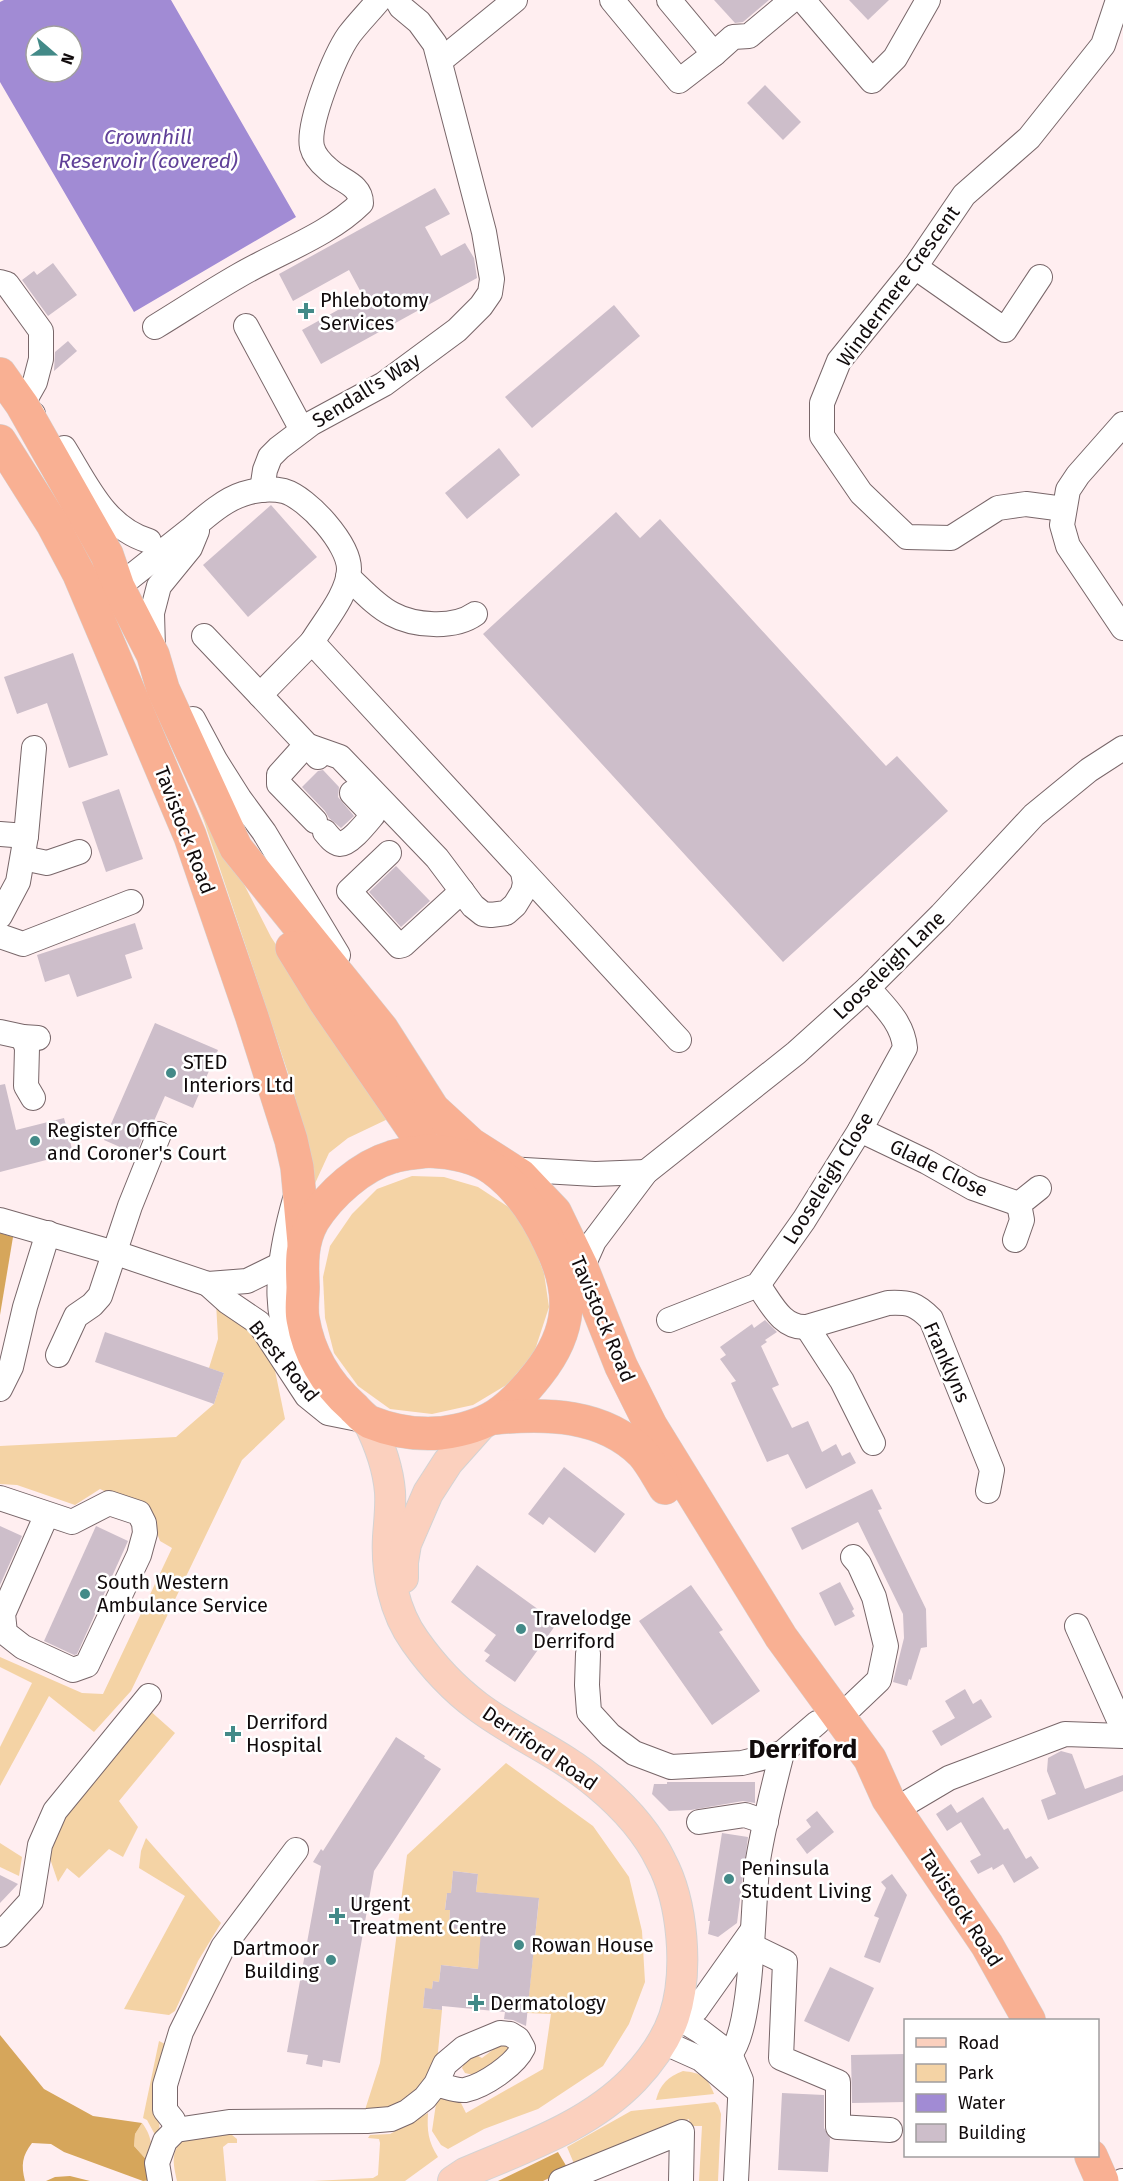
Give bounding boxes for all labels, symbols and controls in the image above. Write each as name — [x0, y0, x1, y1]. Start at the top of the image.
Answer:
north arrow — [24, 24, 84, 84]
text: N — [57, 51, 78, 67]
water label: Crownhill Reservoir (covered) — [58, 124, 238, 174]
street label: Windermere Crescent — [832, 200, 965, 371]
place label: Phlebotomy Services — [320, 288, 429, 335]
marker: Phlebotomy Services — [297, 302, 315, 320]
street label: Sendall's Way — [308, 347, 425, 433]
street label: Tavistock Road — [150, 763, 220, 897]
street label: Looseleigh Lane — [828, 906, 950, 1024]
place label: STED Interiors Ltd — [183, 1050, 294, 1097]
marker: STED Interiors Ltd — [164, 1066, 178, 1080]
street label: Looseleigh Close — [778, 1107, 878, 1249]
place label: Register Office and Coroner's Court — [47, 1118, 227, 1165]
marker: Register Office and Coroner's Court — [28, 1134, 42, 1148]
street label: Glade Close — [886, 1134, 992, 1202]
street label: Tavistock Road — [566, 1252, 640, 1386]
street label: Brest Road — [244, 1315, 324, 1407]
street label: Franklyns — [919, 1318, 975, 1406]
place label: South Western Ambulance Service — [97, 1570, 268, 1617]
marker: South Western Ambulance Service — [78, 1587, 92, 1601]
place label: Travelodge Derriford — [533, 1606, 631, 1653]
marker: Travelodge Derriford — [514, 1622, 528, 1636]
street label: Derriford Road — [478, 1701, 602, 1795]
place label: Derriford Hospital — [246, 1710, 328, 1757]
marker: Derriford Hospital — [224, 1725, 242, 1743]
district label: Derriford — [749, 1734, 857, 1765]
street label: Tavistock Road — [914, 1845, 1008, 1971]
place label: Peninsula Student Living — [741, 1856, 872, 1903]
marker: Peninsula Student Living — [722, 1872, 736, 1886]
place label: Urgent Treatment Centre — [350, 1892, 507, 1939]
marker: Urgent Treatment Centre — [328, 1907, 346, 1925]
place label: Rowan House — [531, 1933, 654, 1957]
place label: Dartmoor Building — [232, 1936, 320, 1983]
marker: Rowan House — [512, 1938, 526, 1952]
marker: Dartmoor Building — [324, 1953, 338, 1967]
place label: Dermatology — [490, 1991, 606, 2015]
marker: Dermatology — [467, 1994, 485, 2012]
legend — [904, 2019, 1099, 2157]
text: Road — [958, 2032, 1000, 2054]
text: Park — [958, 2062, 994, 2084]
text: Water — [958, 2092, 1005, 2114]
text: Building — [958, 2122, 1026, 2144]

